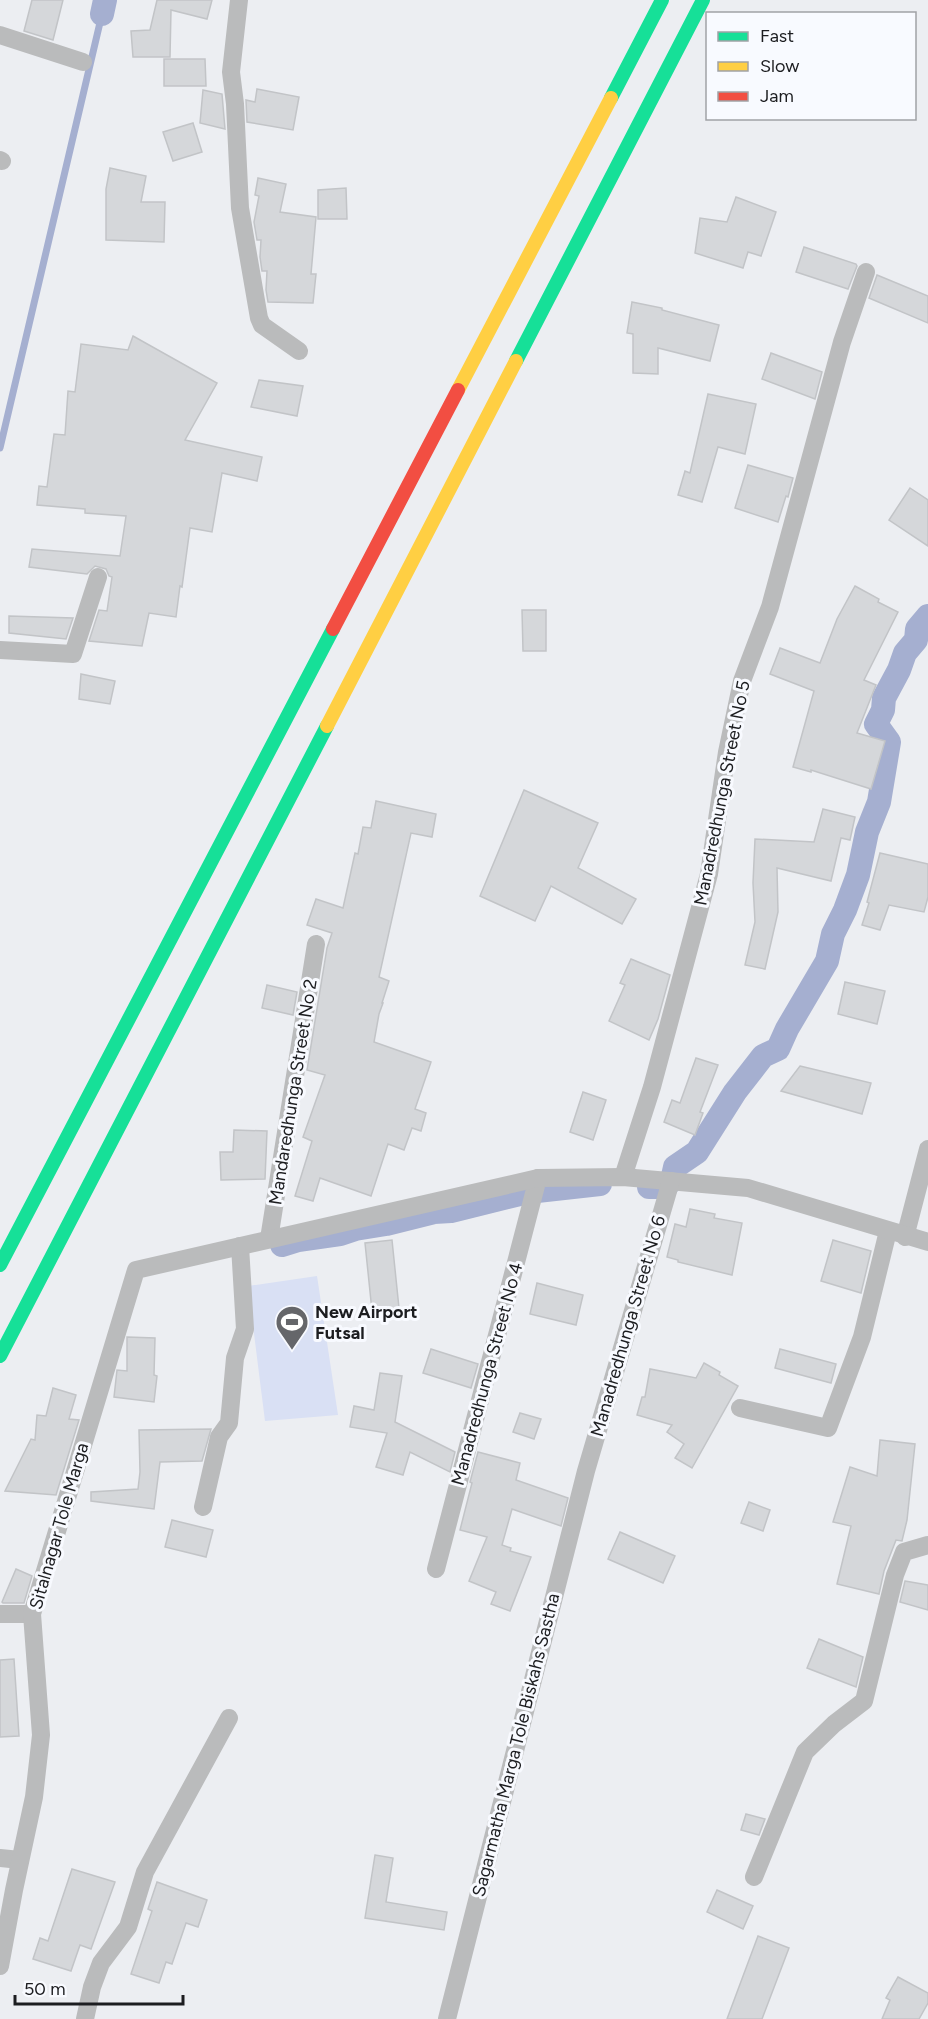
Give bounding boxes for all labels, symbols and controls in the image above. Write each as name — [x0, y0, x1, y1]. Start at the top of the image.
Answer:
legend — [706, 12, 916, 120]
text: Fast — [760, 25, 794, 47]
text: Slow — [760, 55, 799, 77]
text: Jam — [760, 85, 794, 107]
street label: Manadredhunga Street No 5 — [689, 679, 755, 907]
street label: Mandaredhunga Street No 2 — [264, 977, 322, 1207]
street label: Manadredhunga Street No 6 — [586, 1213, 670, 1439]
street label: Manadredhunga Street No 4 — [447, 1260, 527, 1488]
place label: New Airport Futsal — [315, 1301, 418, 1344]
sports icon: New Airport Futsal — [274, 1304, 310, 1351]
street label: Sitalnagar Tole Marga — [25, 1440, 93, 1612]
street label: Sagarmatha Marga Tole Biskahs Sastha — [468, 1591, 564, 1899]
scale bar — [15, 1968, 183, 2006]
text: 50 m — [24, 1978, 66, 2000]

